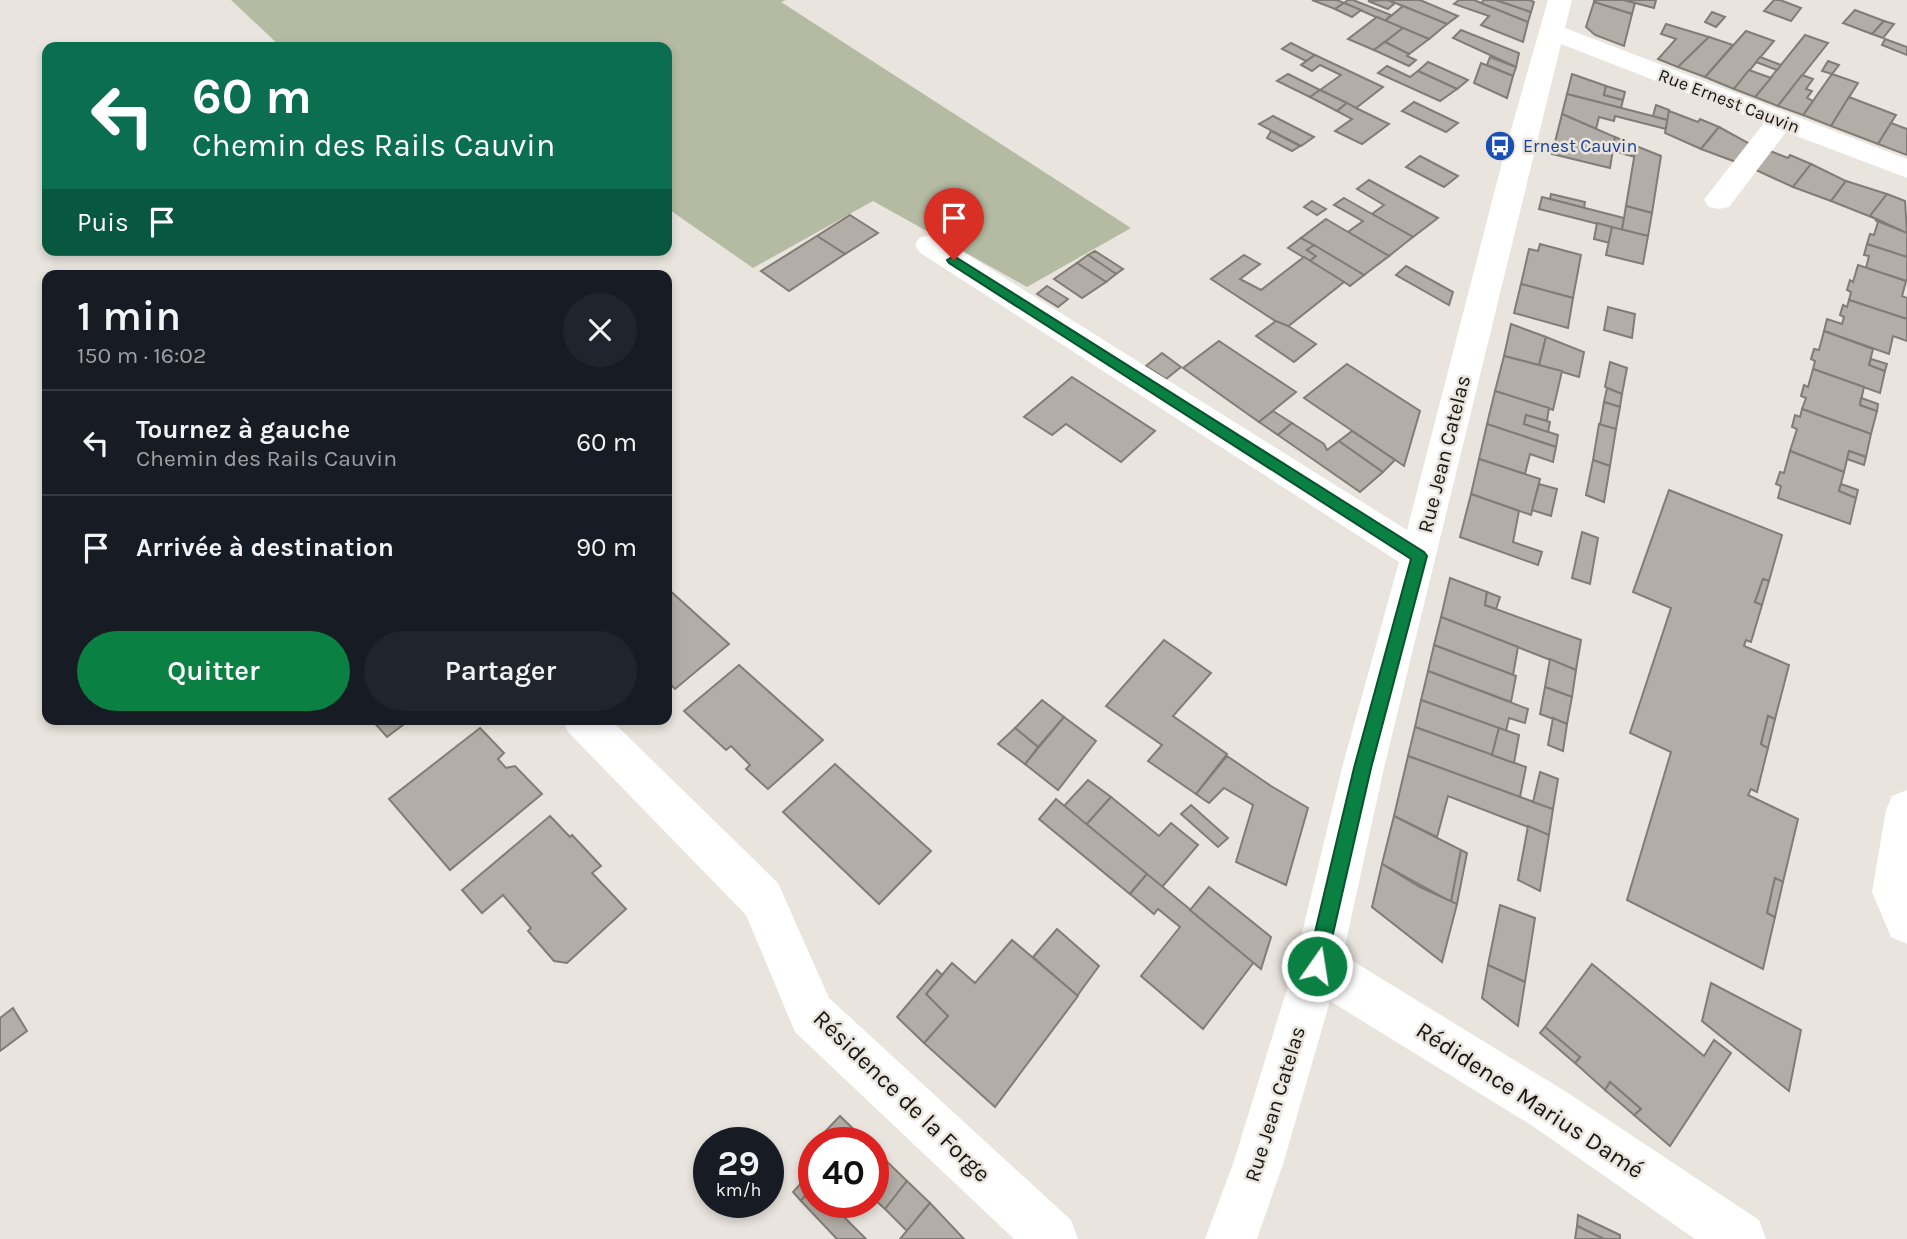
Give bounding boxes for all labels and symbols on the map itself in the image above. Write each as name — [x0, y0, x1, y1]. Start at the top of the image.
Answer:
street label: Rue Ernest Cauvin — [1655, 64, 1803, 138]
bus stop icon: Ernest Cauvin — [1483, 129, 1517, 163]
place label: Ernest Cauvin — [1523, 135, 1637, 157]
pin — [924, 188, 984, 260]
street label: Rue Jean Catelas — [1413, 373, 1475, 535]
position arrow — [1280, 929, 1354, 1003]
street label: Résidence de la Forge — [808, 1004, 996, 1188]
street label: Rédidence Marius Damé — [1411, 1016, 1649, 1184]
street label: Rue Jean Catelas — [1240, 1023, 1310, 1185]
speed limit sign: 40 — [798, 1127, 889, 1218]

